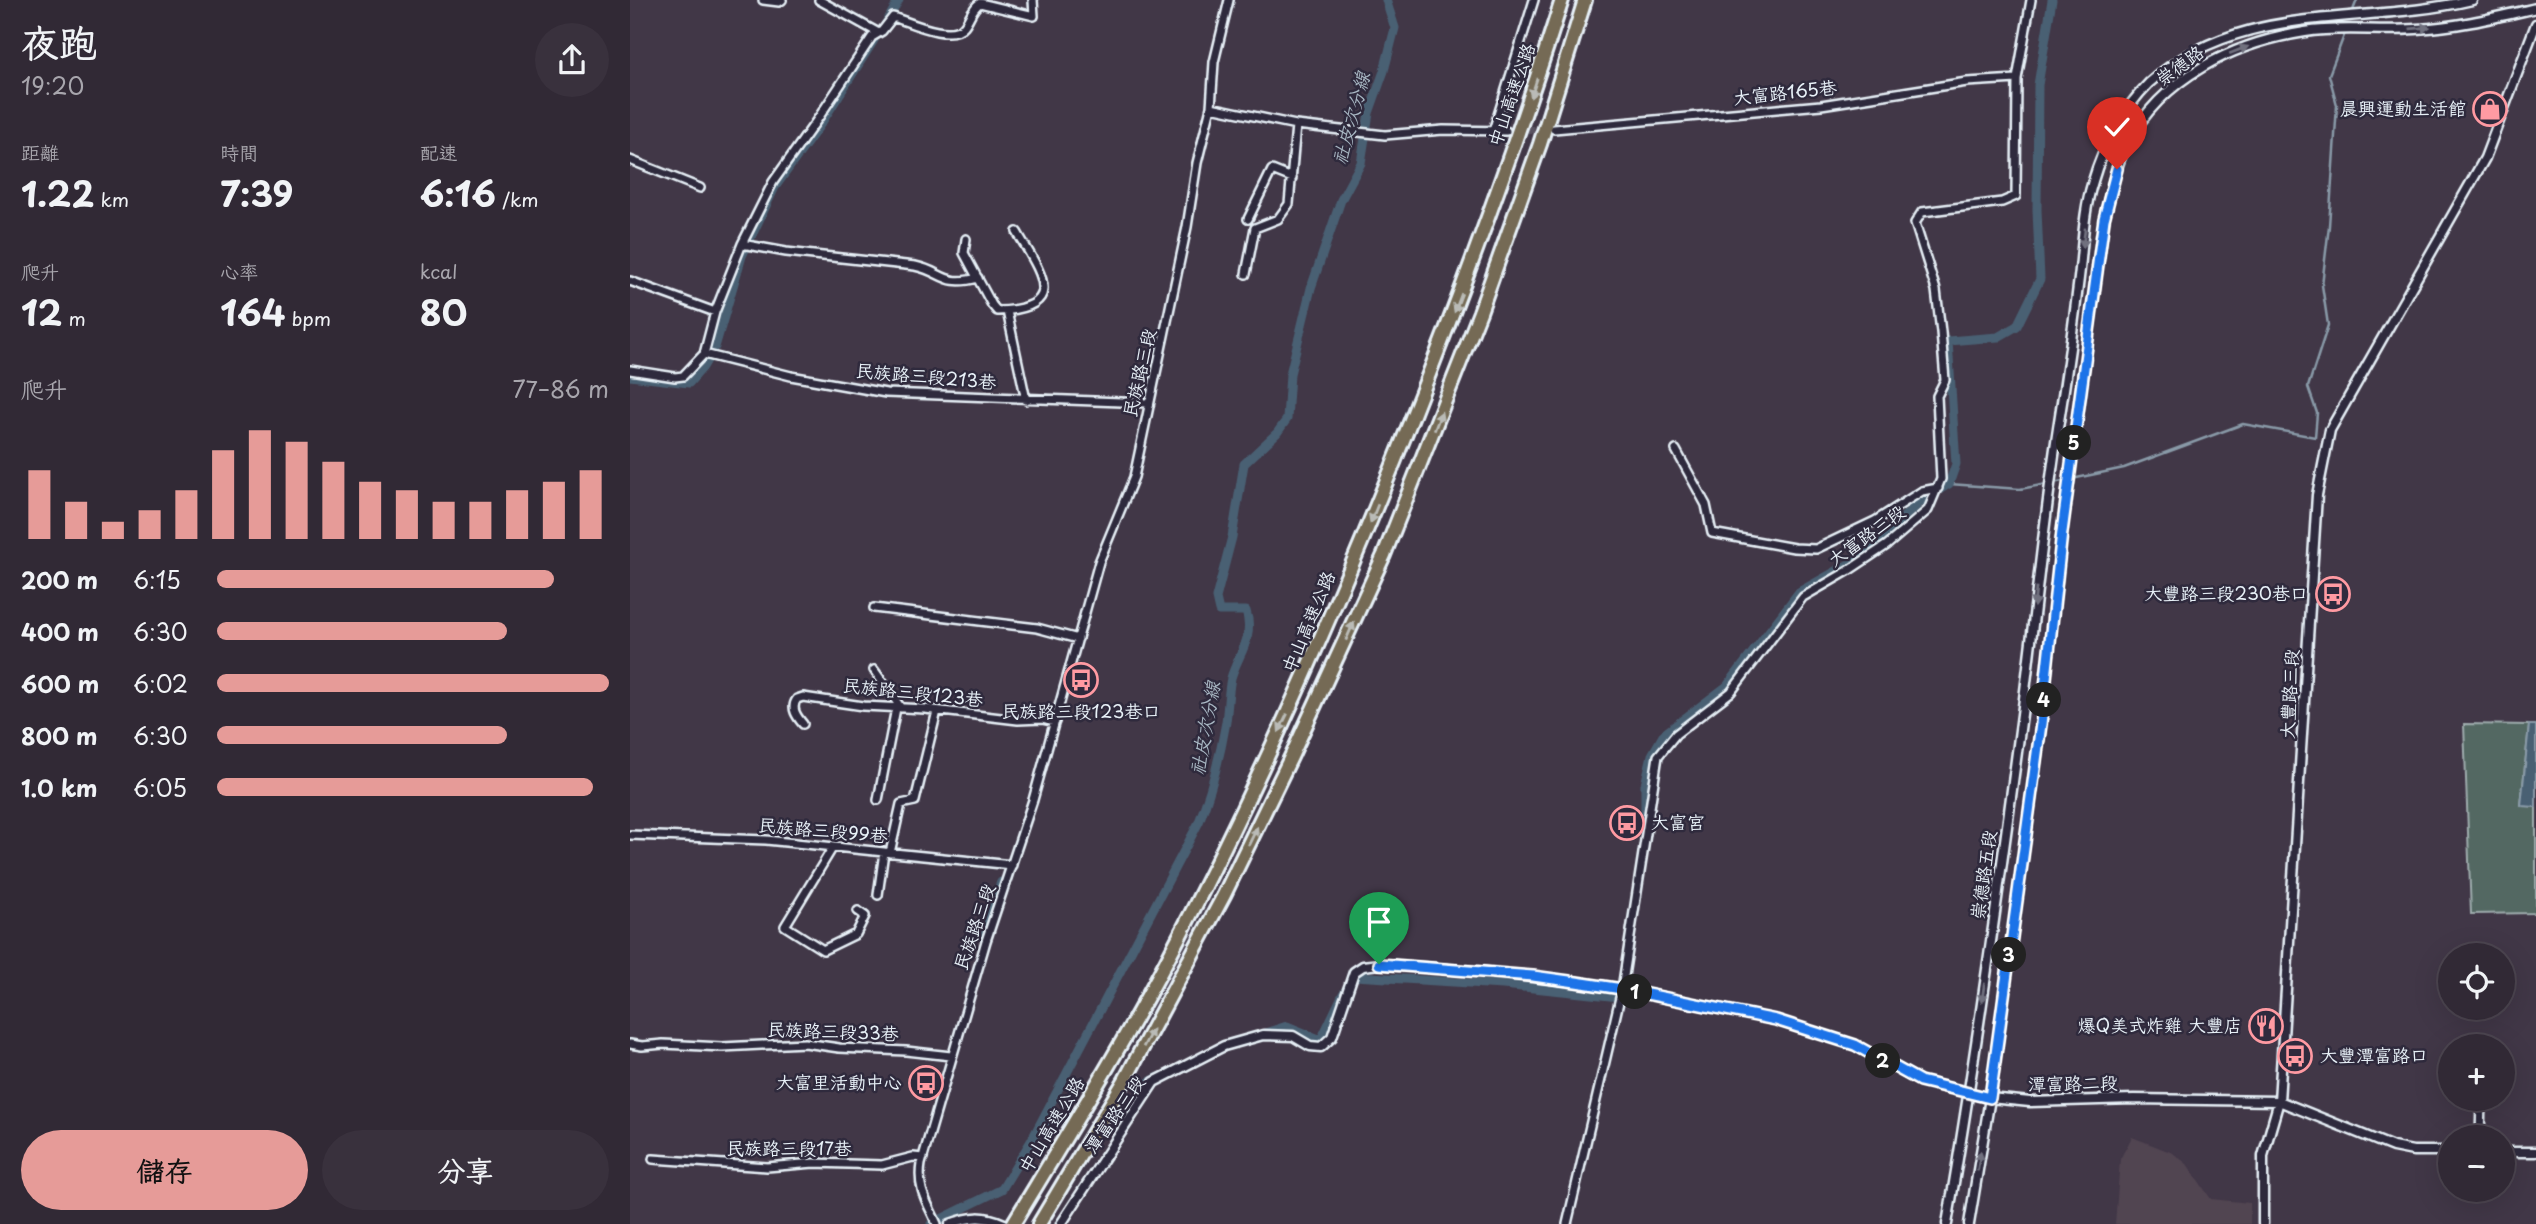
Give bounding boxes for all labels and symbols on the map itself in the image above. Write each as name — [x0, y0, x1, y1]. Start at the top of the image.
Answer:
one-way arrow — [2409, 23, 2431, 34]
street label: 崇德路 — [2149, 38, 2209, 92]
street label: 中山高速公路 — [1480, 39, 1541, 150]
one-way arrow — [2228, 44, 2249, 55]
water label: 社皮次分線 — [1324, 67, 1376, 167]
street label: 大富路165巷 — [1732, 73, 1838, 110]
one-way arrow — [1528, 78, 1539, 99]
shop icon: 晨興運動生活館 — [2471, 90, 2509, 128]
place label: 晨興運動生活館 — [2340, 94, 2466, 121]
pin — [2087, 97, 2147, 169]
one-way arrow — [2078, 227, 2089, 249]
one-way arrow — [1452, 292, 1463, 313]
street label: 民族路三段 — [1115, 326, 1162, 420]
street label: 民族路三段213巷 — [855, 356, 997, 395]
one-way arrow — [1433, 411, 1444, 432]
pin: 5 — [2056, 426, 2092, 460]
street label: 大富路三段 — [1822, 497, 1910, 572]
one-way arrow — [1368, 504, 1379, 525]
street label: 中山高速公路 — [1274, 566, 1341, 676]
bus stop icon: 大豐路三段230巷口 — [2314, 575, 2352, 613]
place label: 大豐路三段230巷口 — [2144, 579, 2308, 606]
one-way arrow — [2029, 586, 2040, 608]
one-way arrow — [1344, 621, 1356, 641]
street label: 大豐路三段 — [2273, 648, 2304, 740]
bus stop icon: 民族路三段123巷口 — [1062, 661, 1100, 699]
street label: 民族路三段123巷 — [842, 671, 985, 712]
water label: 社皮次分線 — [1182, 678, 1226, 777]
pin: 4 — [2026, 682, 2062, 718]
place label: 民族路三段123巷口 — [1002, 697, 1160, 724]
one-way arrow — [1277, 713, 1289, 733]
bus stop icon: 大富宮 — [1608, 804, 1646, 842]
place label: 大富宮 — [1651, 808, 1705, 835]
street label: 民族路三段99巷 — [757, 810, 889, 849]
one-way arrow — [1247, 826, 1258, 846]
street label: 崇德路五段 — [1963, 828, 2002, 921]
street label: 民族路三段 — [946, 880, 1001, 973]
pin — [1349, 892, 1409, 964]
pin: 3 — [1992, 937, 2026, 972]
pin: 1 — [1618, 974, 1653, 1010]
one-way arrow — [1977, 982, 1988, 1004]
restaurant icon: 爆Q美式炸雞 大豐店 — [2247, 1007, 2285, 1045]
place label: 爆Q美式炸雞 大豐店 — [2077, 1011, 2242, 1038]
street label: 民族路三段33巷 — [767, 1015, 899, 1046]
one-way arrow — [1142, 1028, 1153, 1048]
bus stop icon: 大豐潭富路口 — [2276, 1037, 2314, 1075]
place label: 大豐潭富路口 — [2320, 1041, 2428, 1068]
pin: 2 — [1866, 1044, 1900, 1078]
bus stop icon: 大富里活動中心 — [907, 1064, 945, 1102]
place label: 大富里活動中心 — [776, 1068, 902, 1095]
street label: 潭富路二段 — [2028, 1068, 2118, 1097]
street label: 潭富路三段 — [1077, 1070, 1151, 1159]
street label: 中山高速公路 — [1011, 1071, 1090, 1177]
street label: 民族路三段17巷 — [726, 1134, 852, 1161]
one-way arrow — [1974, 1150, 1985, 1172]

